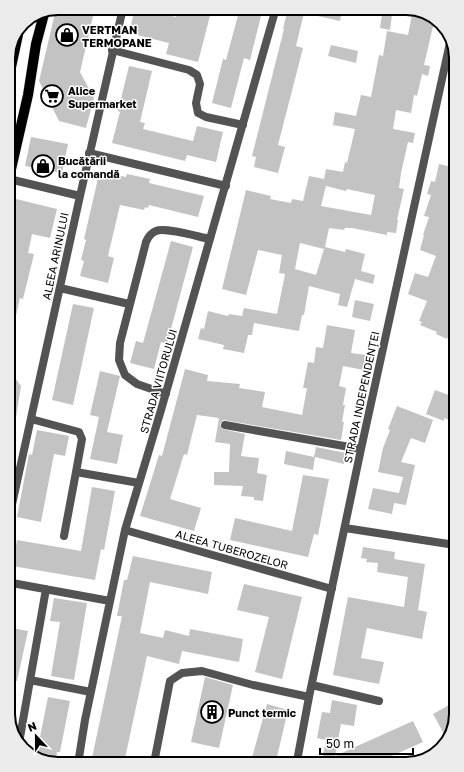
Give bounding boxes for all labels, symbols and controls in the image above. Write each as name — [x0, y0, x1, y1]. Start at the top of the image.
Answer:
shop icon: VERTMAN TERMOPANE — [54, 22, 80, 48]
place label: VERTMAN TERMOPANE — [82, 23, 152, 49]
supermarket icon: Alice Supermarket — [39, 83, 65, 109]
place label: Alice Supermarket — [68, 84, 137, 110]
shop icon: Bucătării la comandă — [30, 153, 56, 179]
place label: Bucătării la comandă — [58, 154, 120, 180]
street label: ALEEA ARINULUI — [39, 211, 71, 301]
street label: STRADA VIITORULUI — [137, 327, 179, 435]
street label: STRADA INDEPENDENȚEI — [341, 330, 382, 464]
street label: ALEEA TUBEROZELOR — [174, 527, 290, 571]
building icon: Punct termic — [199, 699, 225, 725]
place label: Punct termic — [228, 706, 297, 719]
north arrow — [16, 716, 56, 756]
text: N — [26, 719, 38, 734]
scale bar — [320, 730, 413, 756]
text: 50 m — [326, 736, 354, 751]

